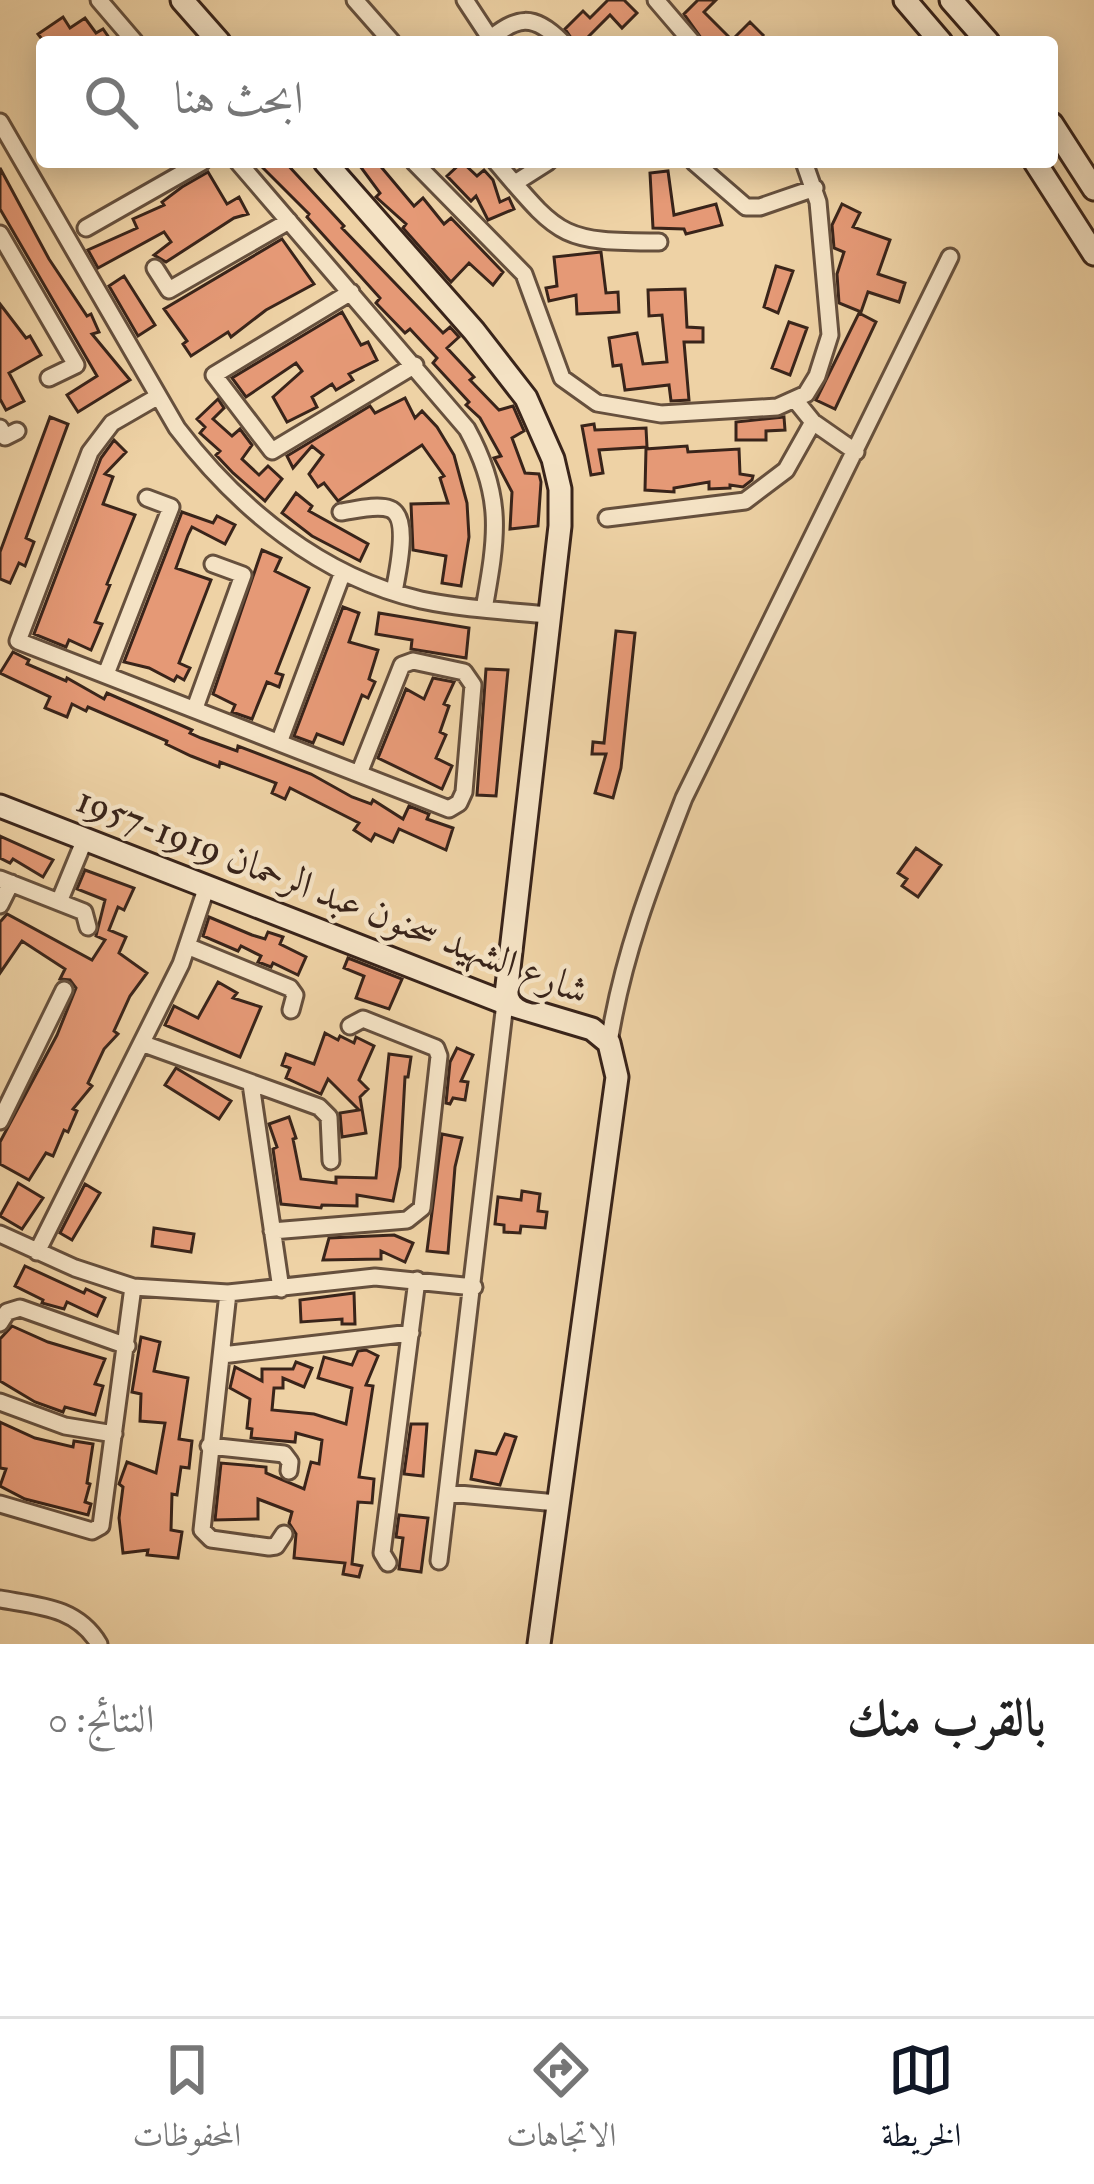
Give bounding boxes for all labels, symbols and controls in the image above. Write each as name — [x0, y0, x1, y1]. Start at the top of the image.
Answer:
search box — [36, 36, 1058, 168]
icon: search — [78, 69, 144, 135]
text: ابحث هنا — [174, 71, 304, 127]
street label: شارع الشهيد سحنون عبد الرحمان 1919-1957 — [67, 775, 595, 1022]
text: بالقرب منك — [847, 1687, 1046, 1751]
text: النتائج: 0 — [48, 1695, 154, 1744]
tab: المحفوظات — [132, 2037, 241, 2167]
tab: الاتجاهات — [506, 2037, 616, 2167]
tab: الخريطة — [881, 2037, 962, 2167]

